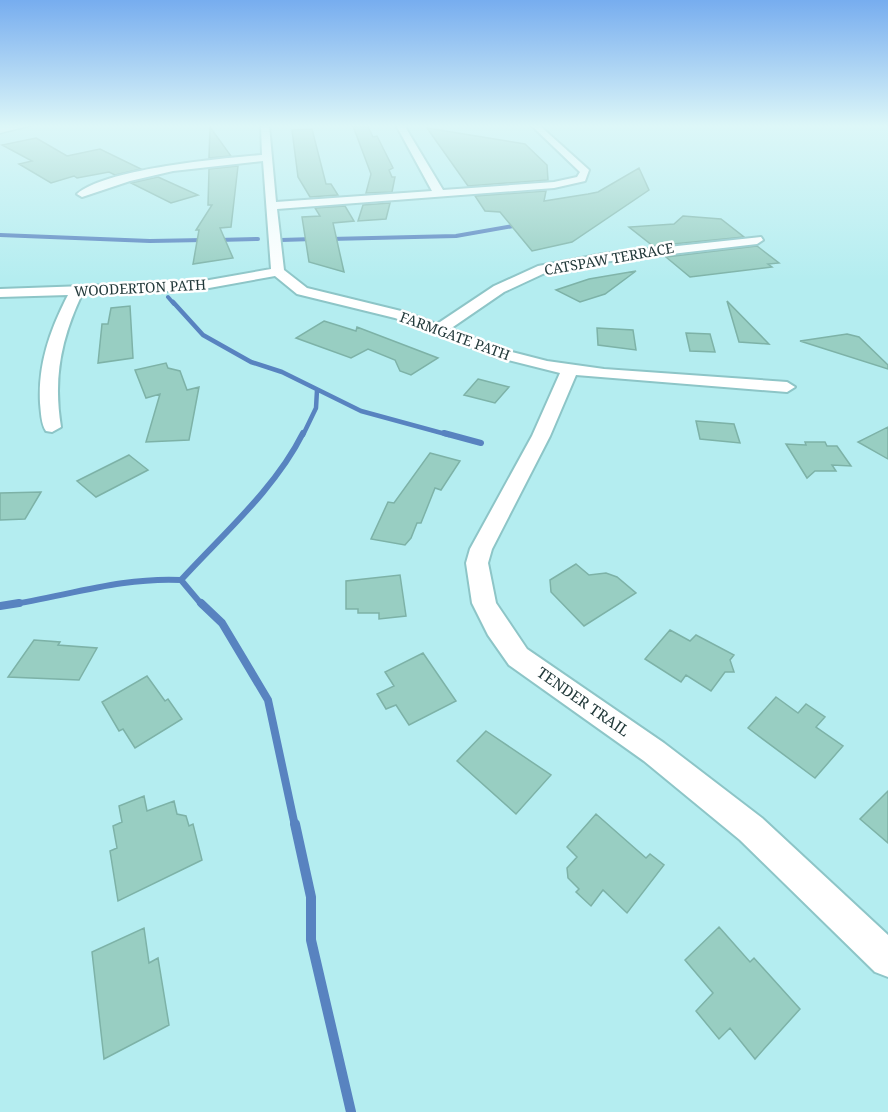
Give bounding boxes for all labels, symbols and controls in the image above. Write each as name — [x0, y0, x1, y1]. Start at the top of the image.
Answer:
street label: CATSPAW TERRACE — [543, 238, 676, 279]
street label: WOODERTON PATH — [73, 275, 207, 300]
street label: FARMGATE PATH — [397, 307, 513, 364]
street label: TENDER TRAIL — [533, 662, 634, 740]

